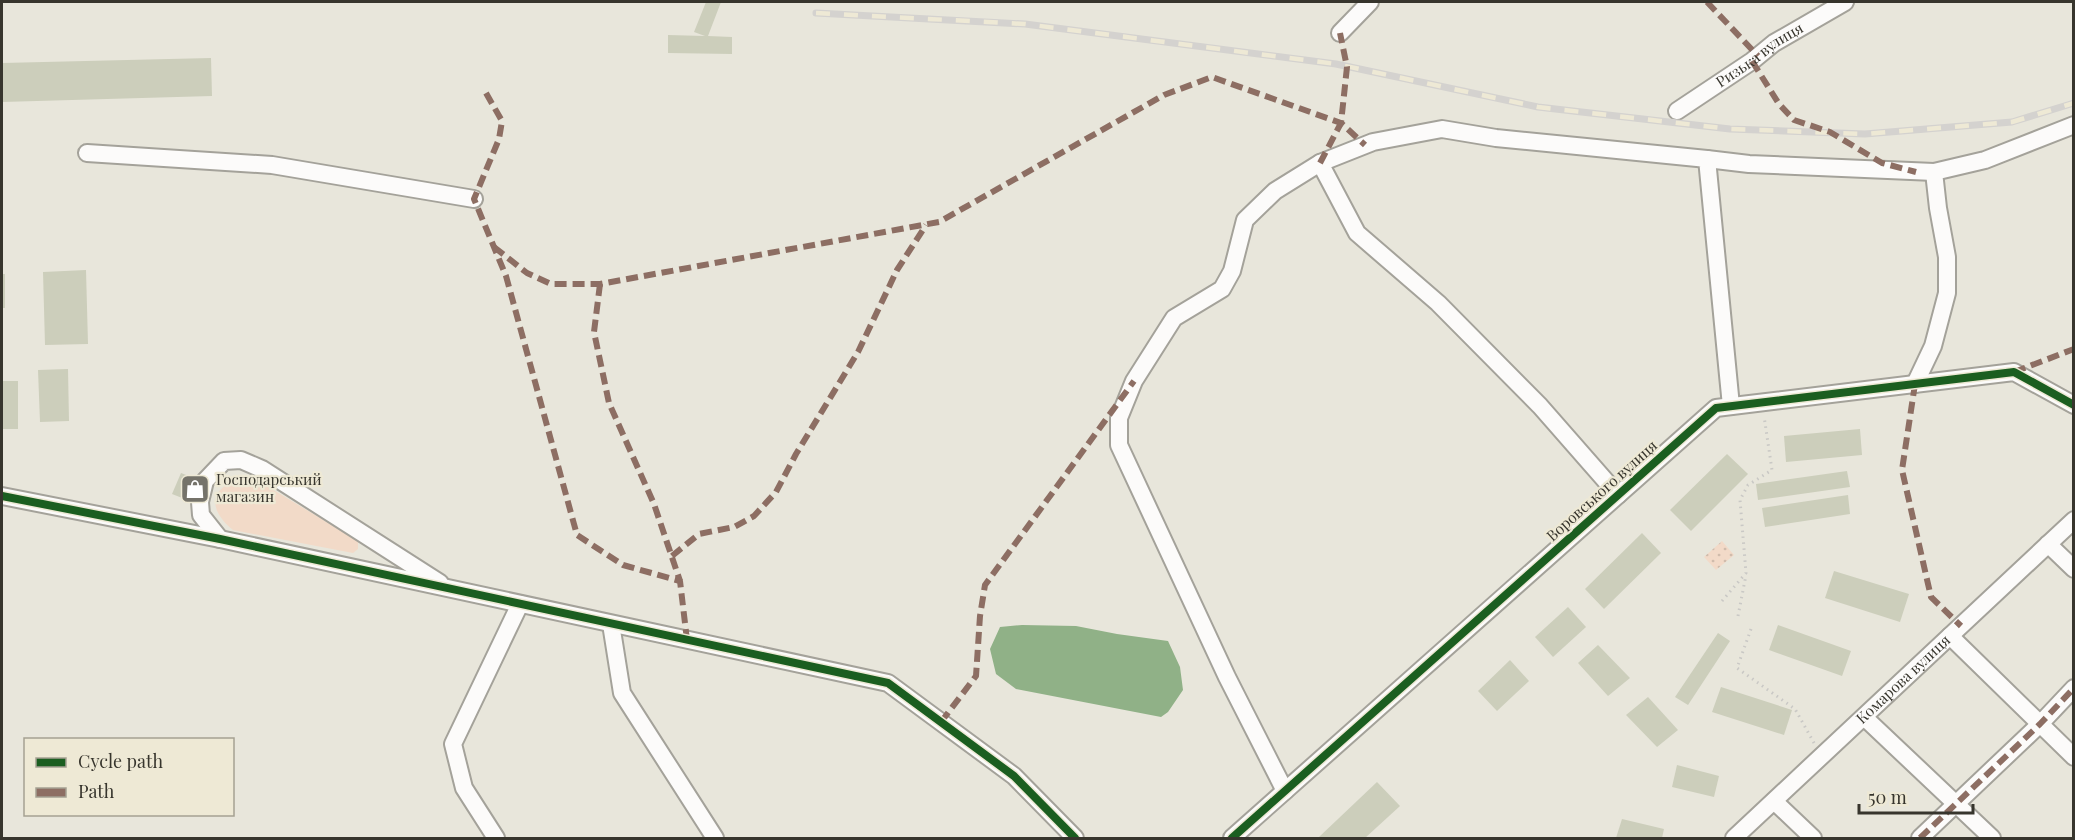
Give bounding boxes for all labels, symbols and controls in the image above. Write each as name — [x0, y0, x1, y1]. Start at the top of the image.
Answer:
street label: Ризька вулиця — [1712, 17, 1807, 91]
street label: Воровського вулиця — [1542, 435, 1661, 545]
place label: Господарський магазин — [216, 469, 322, 506]
shop icon: Господарський магазин — [179, 473, 211, 505]
street label: Комарова вулиця — [1851, 630, 1954, 728]
legend — [24, 738, 234, 816]
text: Cycle path — [78, 749, 163, 773]
scale bar — [1859, 777, 1973, 815]
text: Path — [78, 779, 115, 803]
text: 50 m — [1868, 785, 1907, 809]

